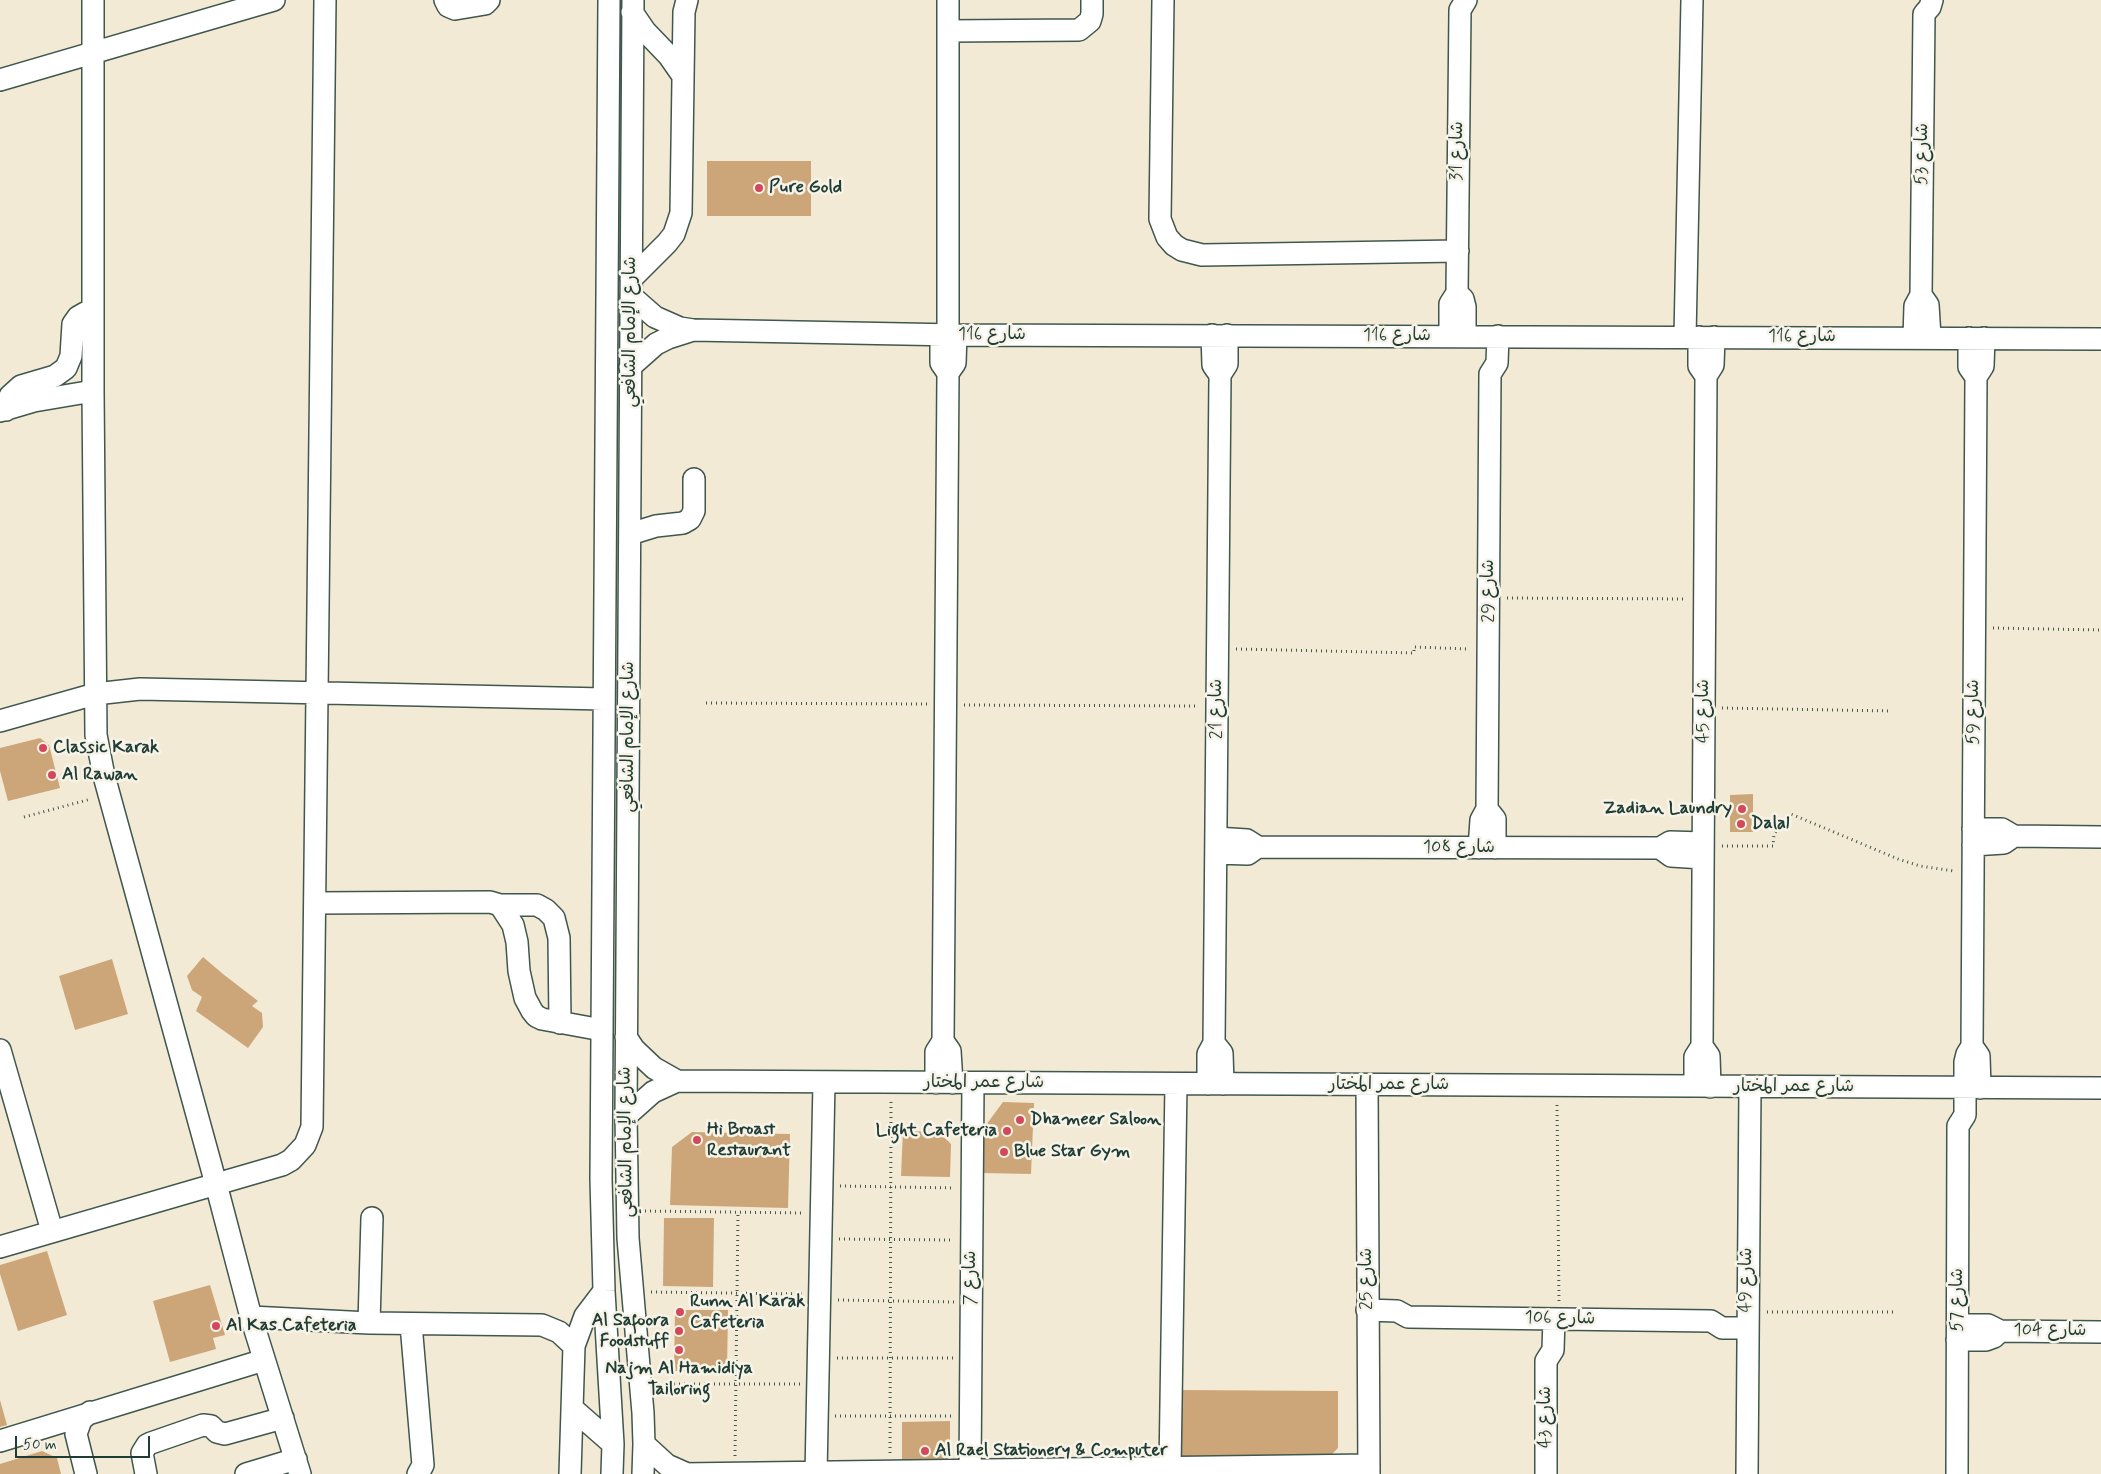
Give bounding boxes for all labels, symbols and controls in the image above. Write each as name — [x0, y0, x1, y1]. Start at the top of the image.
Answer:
street label: شارع 31 — [1447, 121, 1469, 181]
street label: شارع 53 — [1912, 123, 1934, 185]
place label: Pure Gold — [769, 177, 842, 199]
marker: Pure Gold — [753, 182, 765, 194]
street label: شارع الإمام الشافعي — [620, 256, 642, 408]
street label: شارع 116 — [958, 324, 1026, 346]
street label: شارع 116 — [1363, 325, 1431, 347]
street label: شارع 116 — [1768, 326, 1836, 348]
street label: شارع 29 — [1478, 559, 1500, 623]
street label: شارع الإمام الشافعي — [618, 661, 640, 813]
street label: شارع 21 — [1206, 679, 1228, 739]
street label: شارع 45 — [1693, 679, 1715, 743]
street label: شارع 59 — [1963, 679, 1985, 745]
place label: Classic Karak — [53, 737, 159, 759]
marker: Classic Karak — [37, 742, 49, 754]
place label: Al Rawan — [62, 764, 137, 786]
marker: Al Rawan — [46, 769, 58, 781]
place label: Zadian Laundry — [1603, 798, 1732, 820]
marker: Zadian Laundry — [1736, 803, 1748, 815]
place label: Dalal — [1751, 813, 1789, 835]
marker: Dalal — [1735, 818, 1747, 830]
street label: شارع 108 — [1423, 837, 1495, 859]
street label: شارع الإمام الشافعي — [615, 1066, 639, 1218]
street label: شارع عمر المختار — [924, 1072, 1044, 1094]
street label: شارع عمر المختار — [1329, 1074, 1449, 1096]
street label: شارع عمر المختار — [1734, 1076, 1854, 1098]
place label: Dhameer Saloon — [1030, 1109, 1161, 1131]
marker: Dhameer Saloon — [1014, 1114, 1026, 1126]
place label: Hi Broast Restaurant — [707, 1119, 791, 1162]
place label: Light Cafeteria — [876, 1120, 997, 1142]
marker: Light Cafeteria — [1001, 1125, 1013, 1137]
marker: Hi Broast Restaurant — [691, 1134, 703, 1146]
place label: Blue Star Gym — [1014, 1141, 1130, 1163]
marker: Blue Star Gym — [998, 1146, 1010, 1158]
street label: شارع 49 — [1736, 1247, 1758, 1313]
street label: شارع 25 — [1356, 1248, 1378, 1310]
street label: شارع 7 — [960, 1251, 982, 1305]
street label: شارع 57 — [1947, 1268, 1969, 1332]
place label: Runn Al Karak Cafeteria — [690, 1291, 805, 1334]
marker: Runn Al Karak Cafeteria — [674, 1306, 686, 1318]
street label: شارع 106 — [1525, 1308, 1595, 1330]
place label: Al Safoora Foodstuff — [592, 1310, 669, 1352]
place label: Al Kas Cafeteria — [226, 1315, 357, 1337]
marker: Al Kas Cafeteria — [210, 1320, 222, 1332]
street label: شارع 104 — [2014, 1320, 2086, 1342]
marker: Al Safoora Foodstuff — [673, 1325, 685, 1337]
marker: Najm Al Hamidiya Tailoring — [673, 1344, 685, 1356]
place label: Najm Al Hamidiya Tailoring — [605, 1358, 753, 1400]
street label: شارع 43 — [1535, 1386, 1557, 1448]
scale bar — [18, 1426, 152, 1458]
text: 50 m — [23, 1435, 57, 1455]
place label: Al Rael Stationery & Computer — [935, 1440, 1168, 1462]
marker: Al Rael Stationery & Computer — [919, 1445, 931, 1457]

